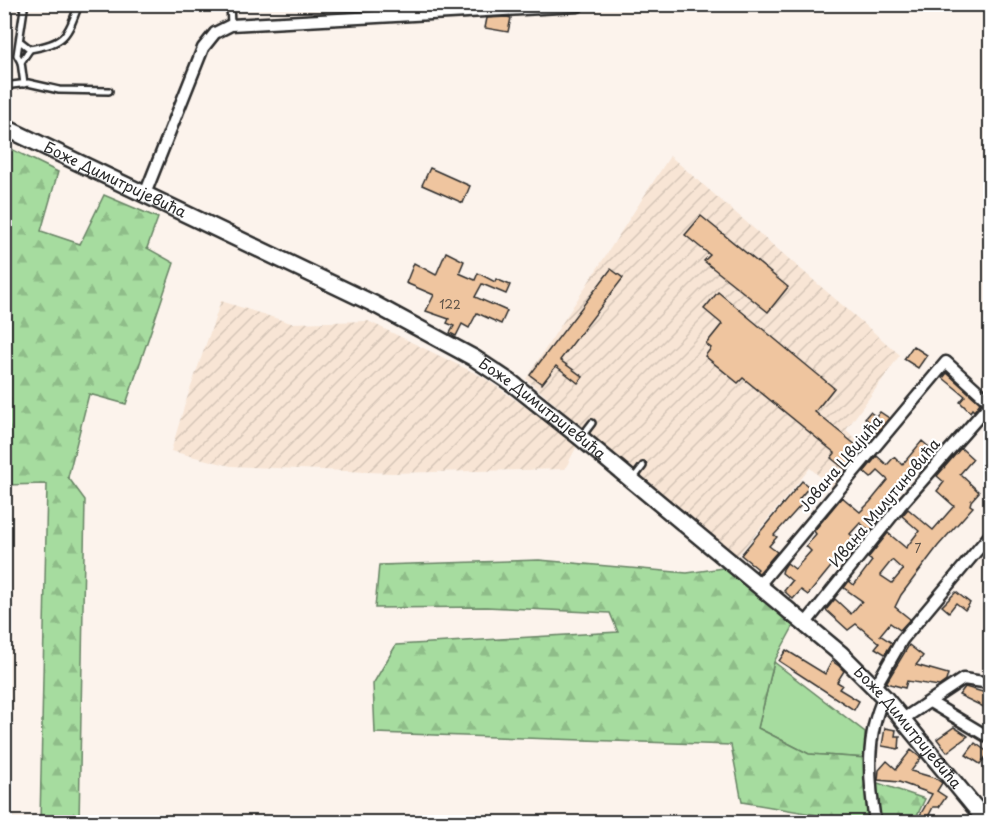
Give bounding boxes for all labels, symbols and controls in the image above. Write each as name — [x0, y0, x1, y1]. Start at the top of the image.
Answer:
street label: Боже Димитријевића — [41, 135, 191, 223]
house number: 122 — [439, 295, 461, 313]
street label: Боже Димитријевића — [475, 351, 612, 465]
street label: Јована Цвијића — [793, 409, 888, 516]
street label: Ивана Милутиновића — [823, 432, 945, 571]
house number: 7 — [915, 539, 922, 557]
street label: Боже Димитријевића — [849, 660, 968, 794]

